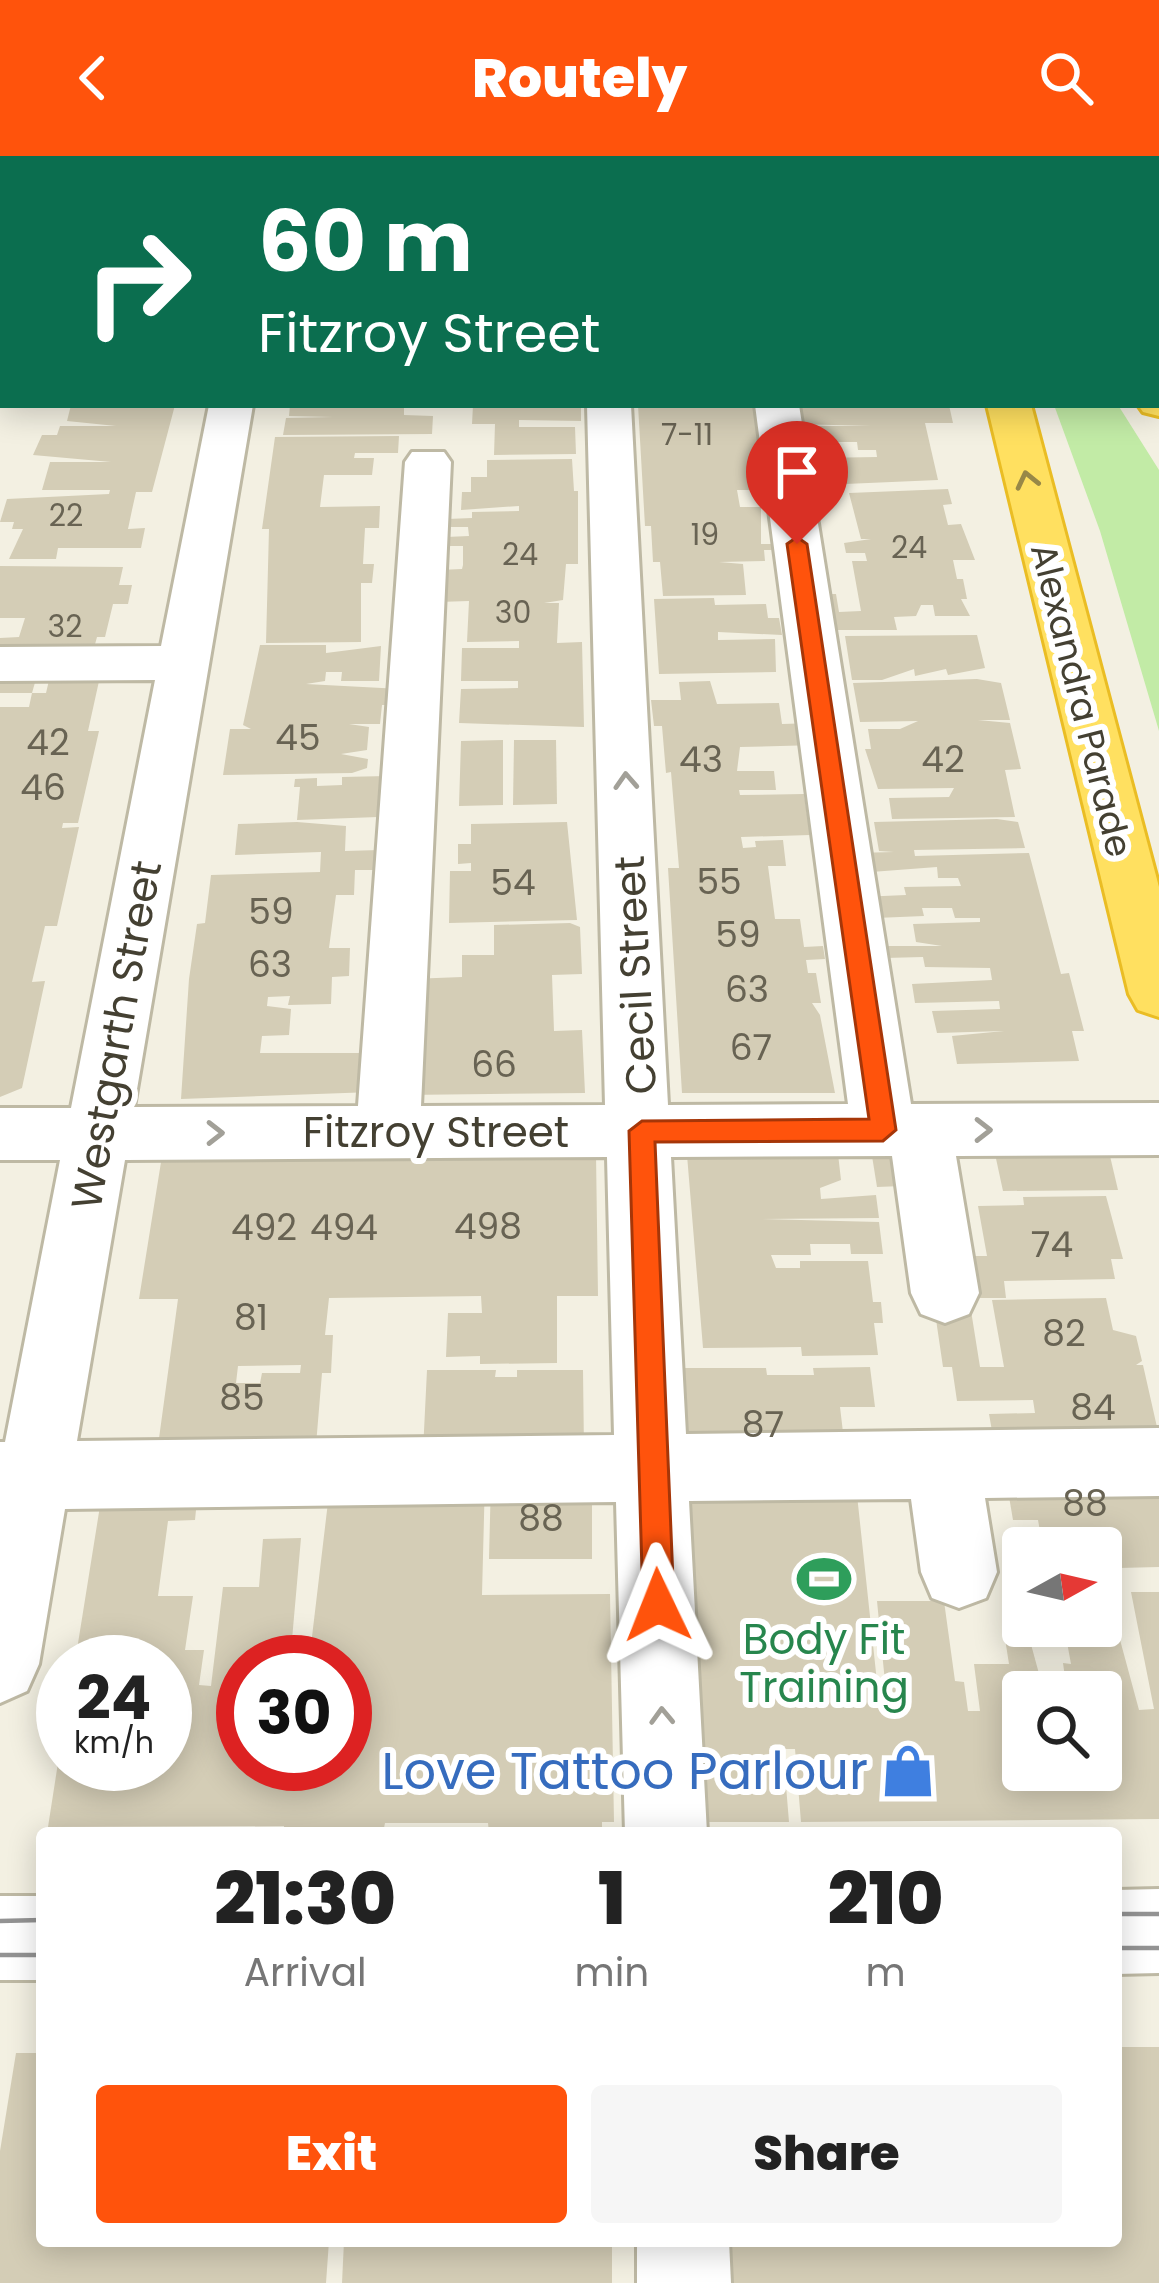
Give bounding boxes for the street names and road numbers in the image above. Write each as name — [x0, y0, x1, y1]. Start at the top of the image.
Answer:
street label: Alexandra Parade — [1018, 538, 1145, 862]
street label: Cecil Street — [600, 854, 671, 1096]
street label: Westgarth Street — [57, 856, 176, 1214]
street label: Fitzroy Street — [303, 1103, 569, 1162]

